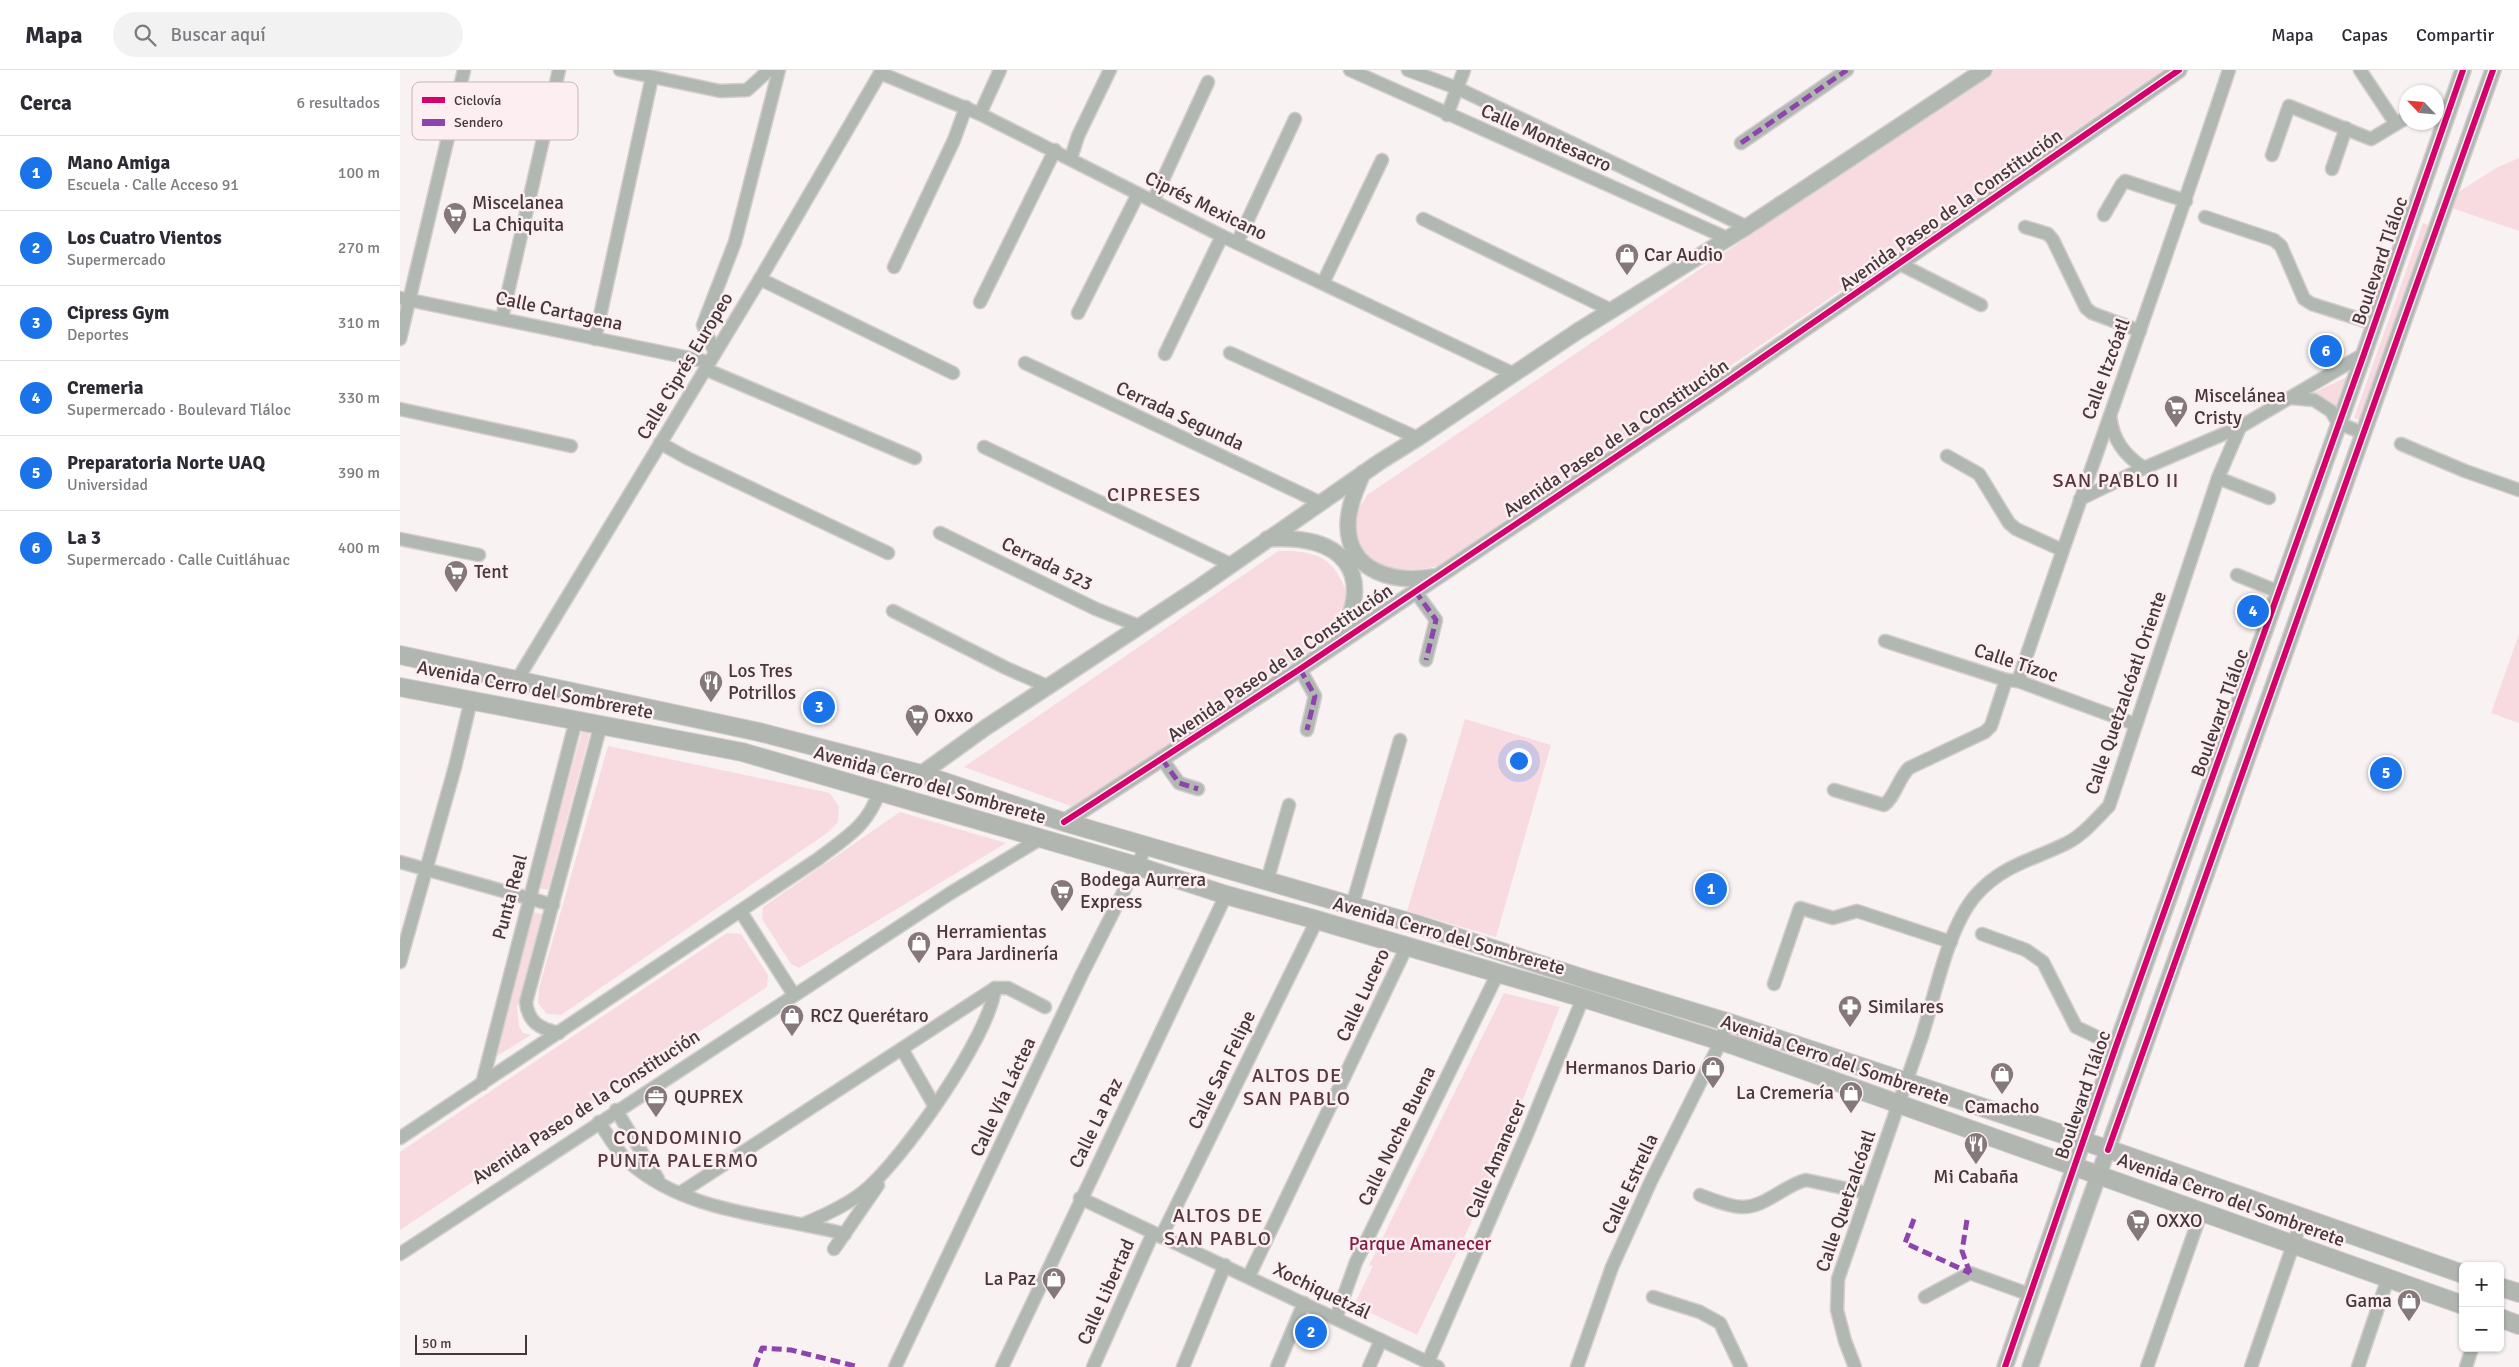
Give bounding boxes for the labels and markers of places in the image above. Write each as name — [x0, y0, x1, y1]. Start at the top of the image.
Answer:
place label: Miscelanea La Chiquita — [472, 191, 564, 237]
supermarket icon: Miscelanea La Chiquita — [442, 201, 468, 235]
shop icon: Car Audio — [1614, 242, 1640, 276]
place label: Car Audio — [1644, 243, 1723, 267]
pin: 6 — [2310, 332, 2342, 370]
place label: Miscelánea Cristy — [2194, 384, 2286, 430]
supermarket icon: Miscelánea Cristy — [2163, 394, 2189, 428]
supermarket icon: Tent — [443, 559, 469, 593]
place label: Tent — [474, 560, 509, 584]
pin: 4 — [2237, 592, 2269, 630]
place label: Los Tres Potrillos — [728, 659, 796, 705]
restaurant icon: Los Tres Potrillos — [698, 669, 724, 703]
pin: 3 — [803, 688, 835, 726]
supermarket icon: Oxxo — [904, 703, 930, 737]
place label: Oxxo — [934, 704, 973, 728]
pin: 5 — [2370, 754, 2402, 792]
place label: Bodega Aurrera Express — [1080, 868, 1206, 914]
pin: 1 — [1695, 870, 1727, 908]
supermarket icon: Bodega Aurrera Express — [1049, 878, 1075, 912]
place label: Herramientas Para Jardinería — [936, 920, 1058, 966]
shop icon: Herramientas Para Jardinería — [906, 930, 932, 964]
pharmacy icon: Similares — [1837, 994, 1863, 1028]
place label: Similares — [1868, 995, 1944, 1019]
shop icon: RCZ Querétaro — [779, 1003, 805, 1037]
place label: RCZ Querétaro — [810, 1004, 929, 1028]
shop icon: Hermanos Dario — [1700, 1055, 1726, 1089]
place label: Hermanos Dario — [1565, 1056, 1696, 1080]
shop icon: Camacho — [1989, 1061, 2015, 1095]
shop icon: La Cremería — [1838, 1080, 1864, 1114]
place label: La Cremería — [1736, 1081, 1834, 1105]
office icon: QUPREX — [643, 1084, 669, 1118]
place label: QUPREX — [674, 1085, 743, 1109]
place label: Camacho — [1965, 1095, 2040, 1119]
restaurant icon: Mi Cabaña — [1963, 1131, 1989, 1165]
place label: Mi Cabaña — [1933, 1165, 2019, 1189]
supermarket icon: OXXO — [2125, 1208, 2151, 1242]
place label: OXXO — [2156, 1209, 2203, 1233]
shop icon: La Paz — [1041, 1266, 1067, 1300]
place label: La Paz — [984, 1267, 1036, 1291]
shop icon: Gama — [2396, 1288, 2422, 1322]
place label: Gama — [2345, 1289, 2392, 1313]
pin: 2 — [1295, 1313, 1327, 1351]

